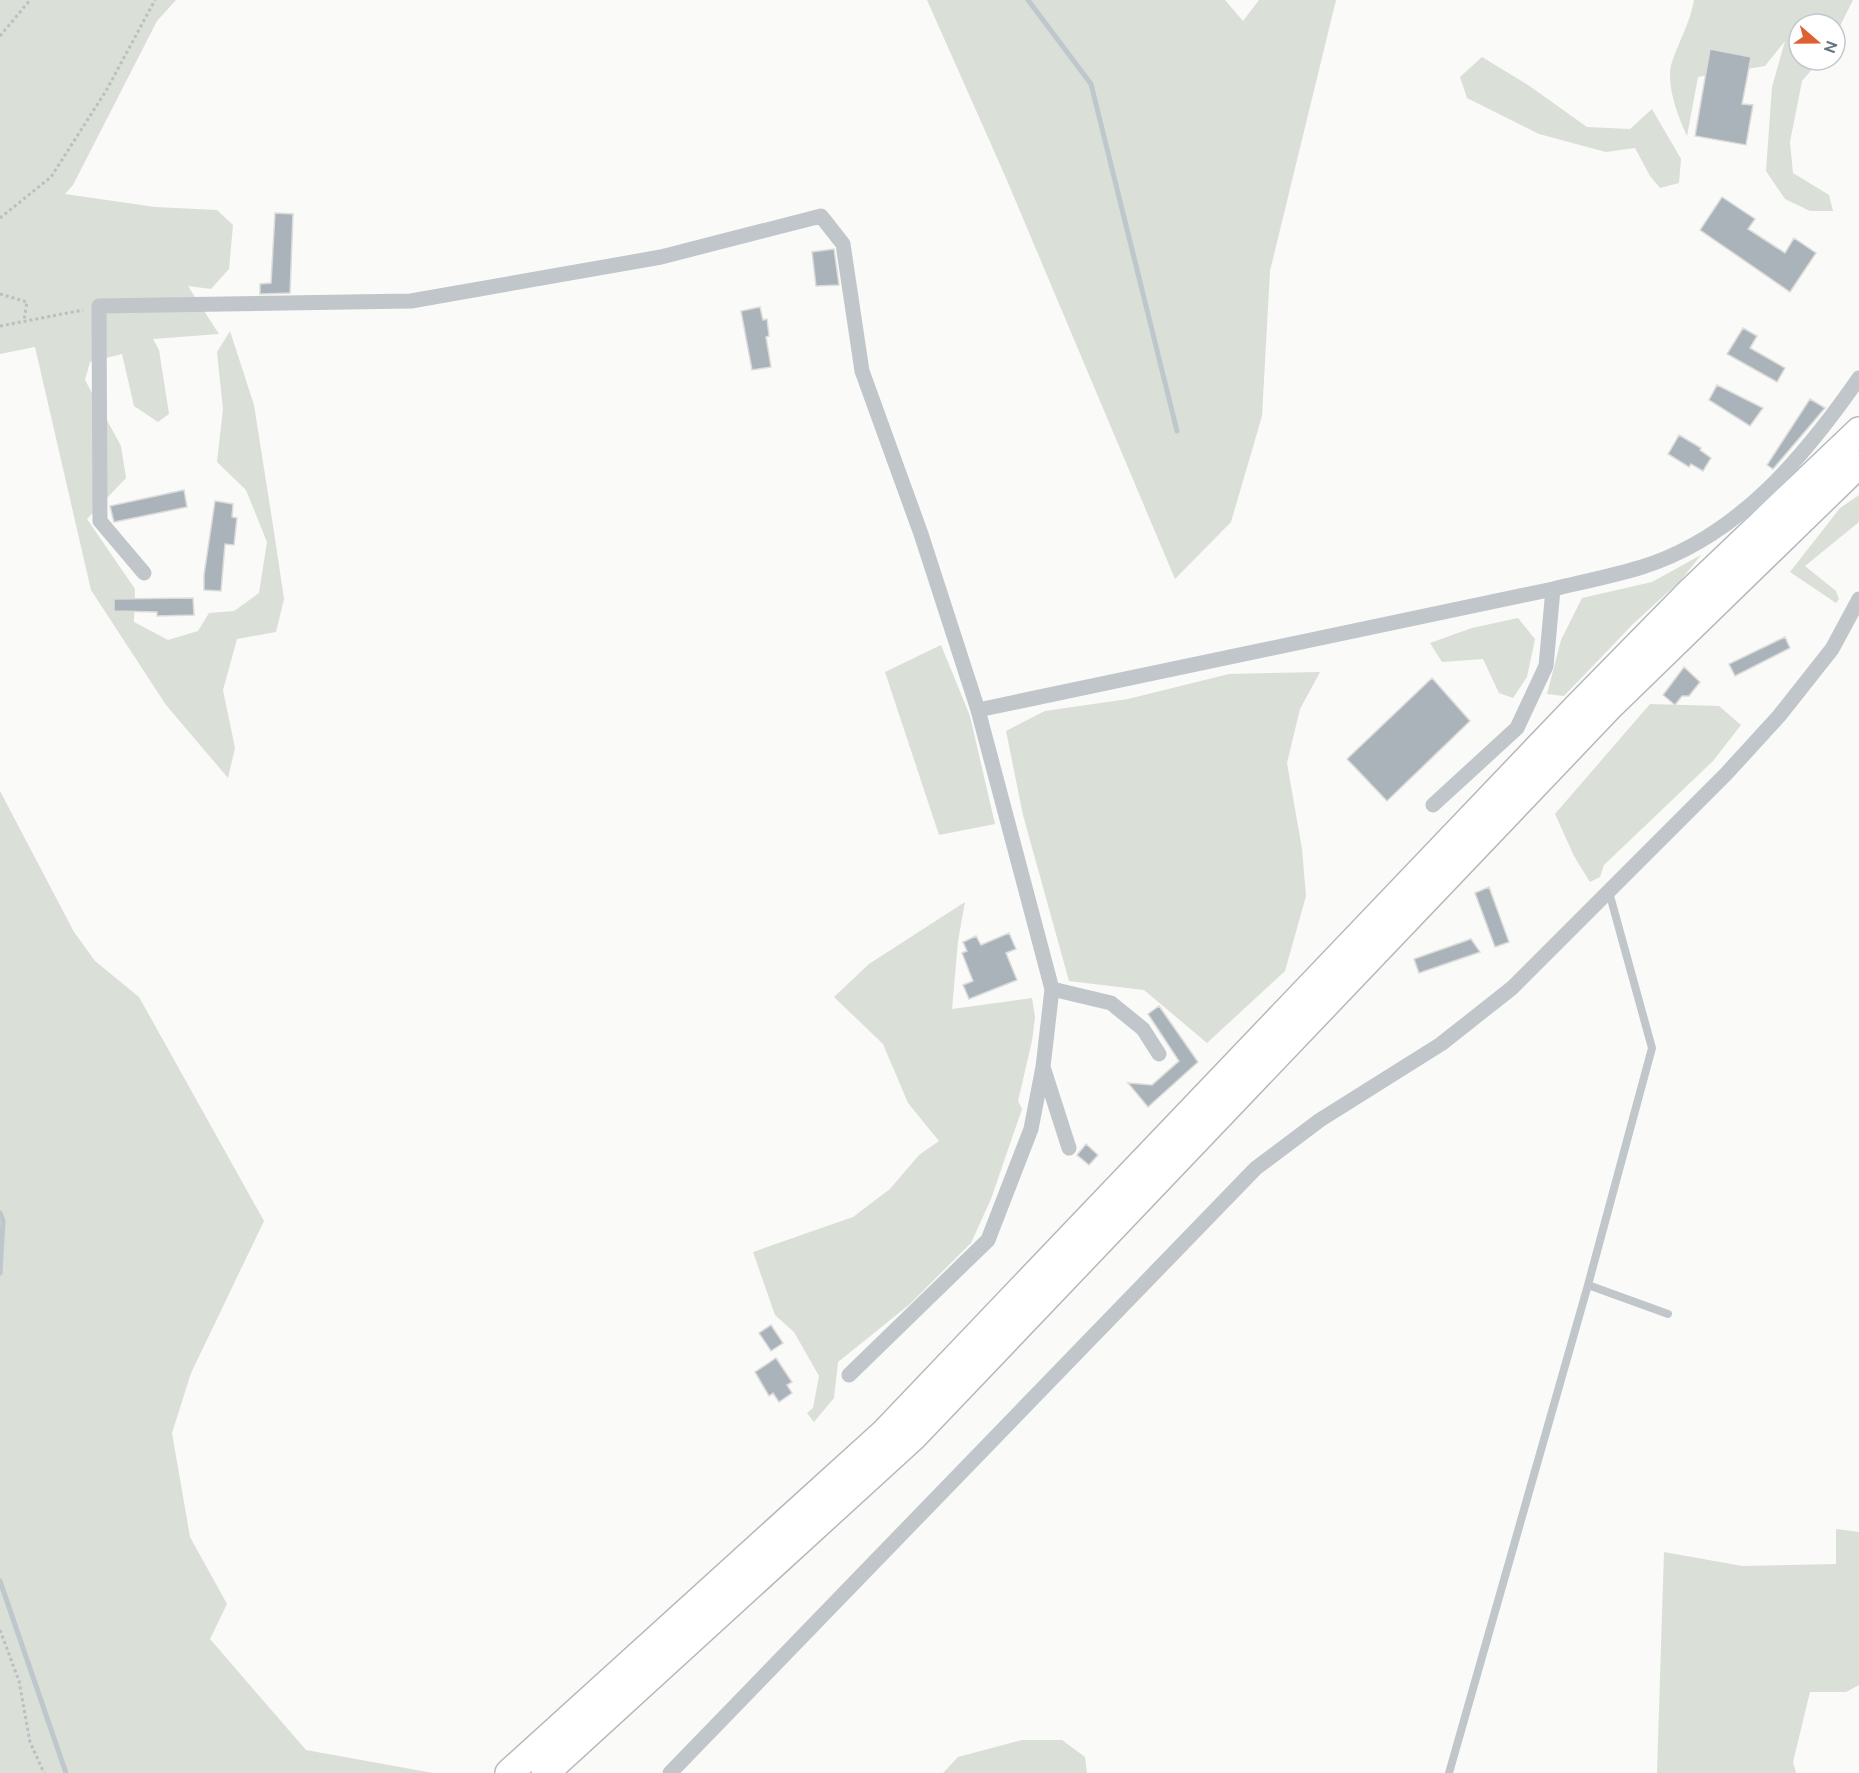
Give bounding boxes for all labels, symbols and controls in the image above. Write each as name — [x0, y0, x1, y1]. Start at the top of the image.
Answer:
north arrow — [1787, 12, 1847, 72]
text: N — [1821, 38, 1842, 56]

